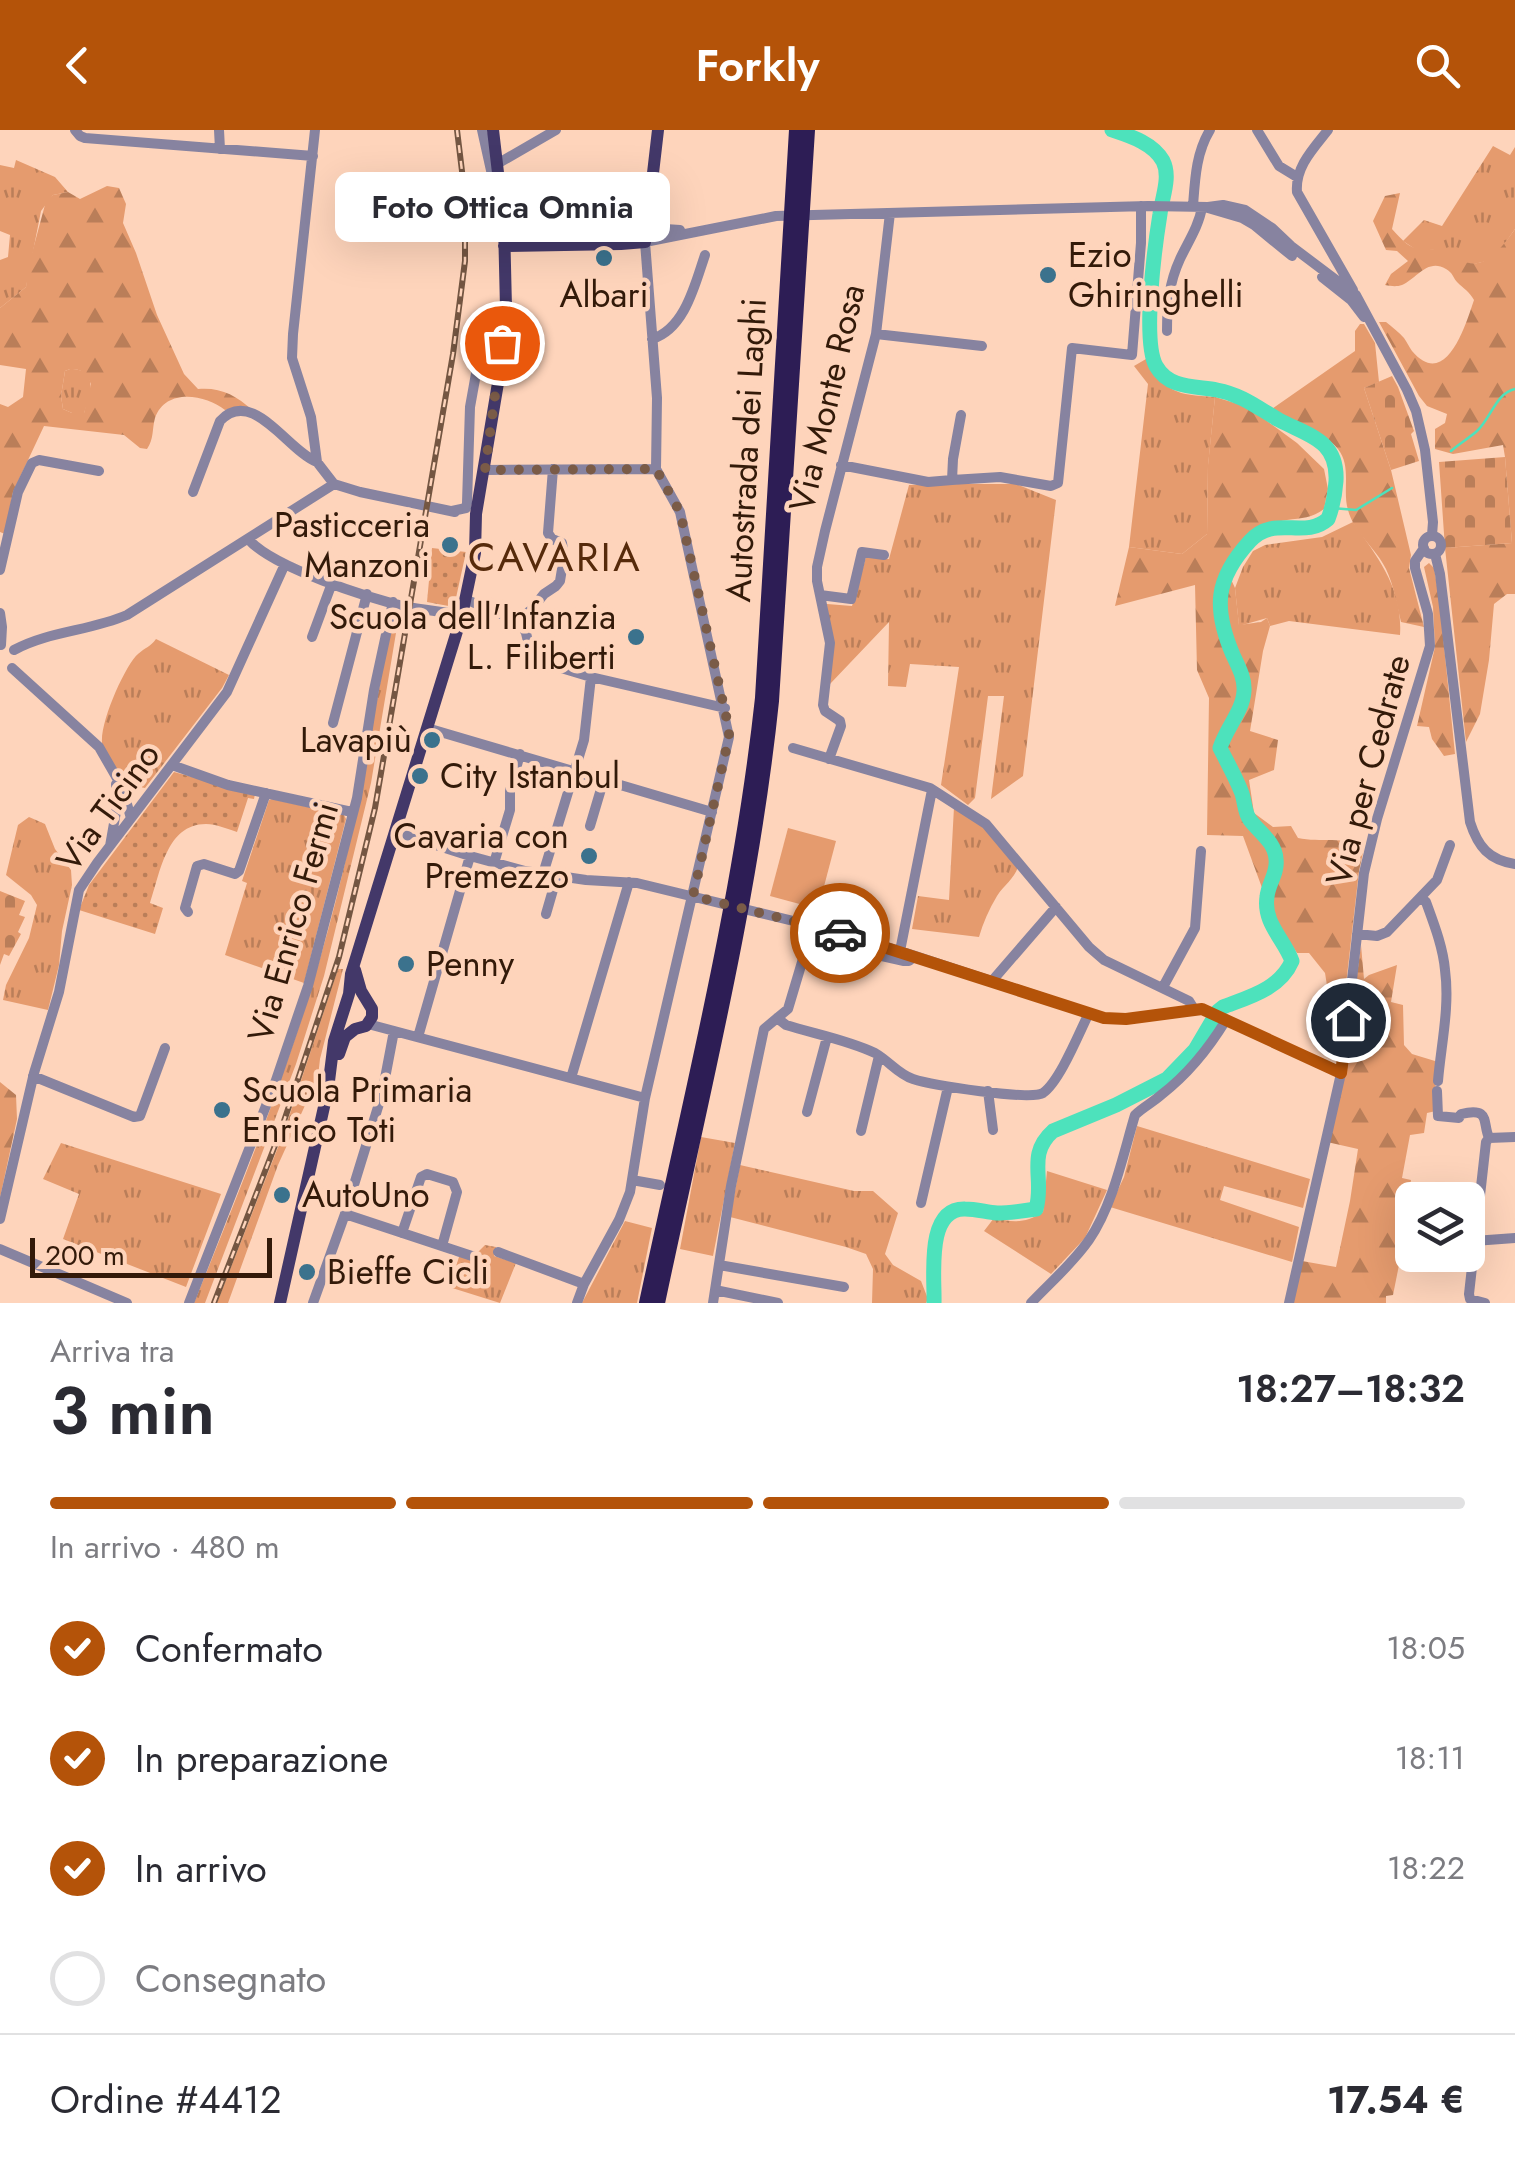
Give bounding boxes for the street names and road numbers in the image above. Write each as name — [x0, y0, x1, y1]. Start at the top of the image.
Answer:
street label: Via Monte Rosa — [777, 279, 877, 517]
street label: Autostrada dei Laghi — [713, 297, 779, 603]
street label: Via per Cedrate — [1313, 649, 1423, 891]
street label: Via Ticino — [44, 732, 172, 882]
street label: Via Enrico Fermi — [235, 796, 351, 1048]

